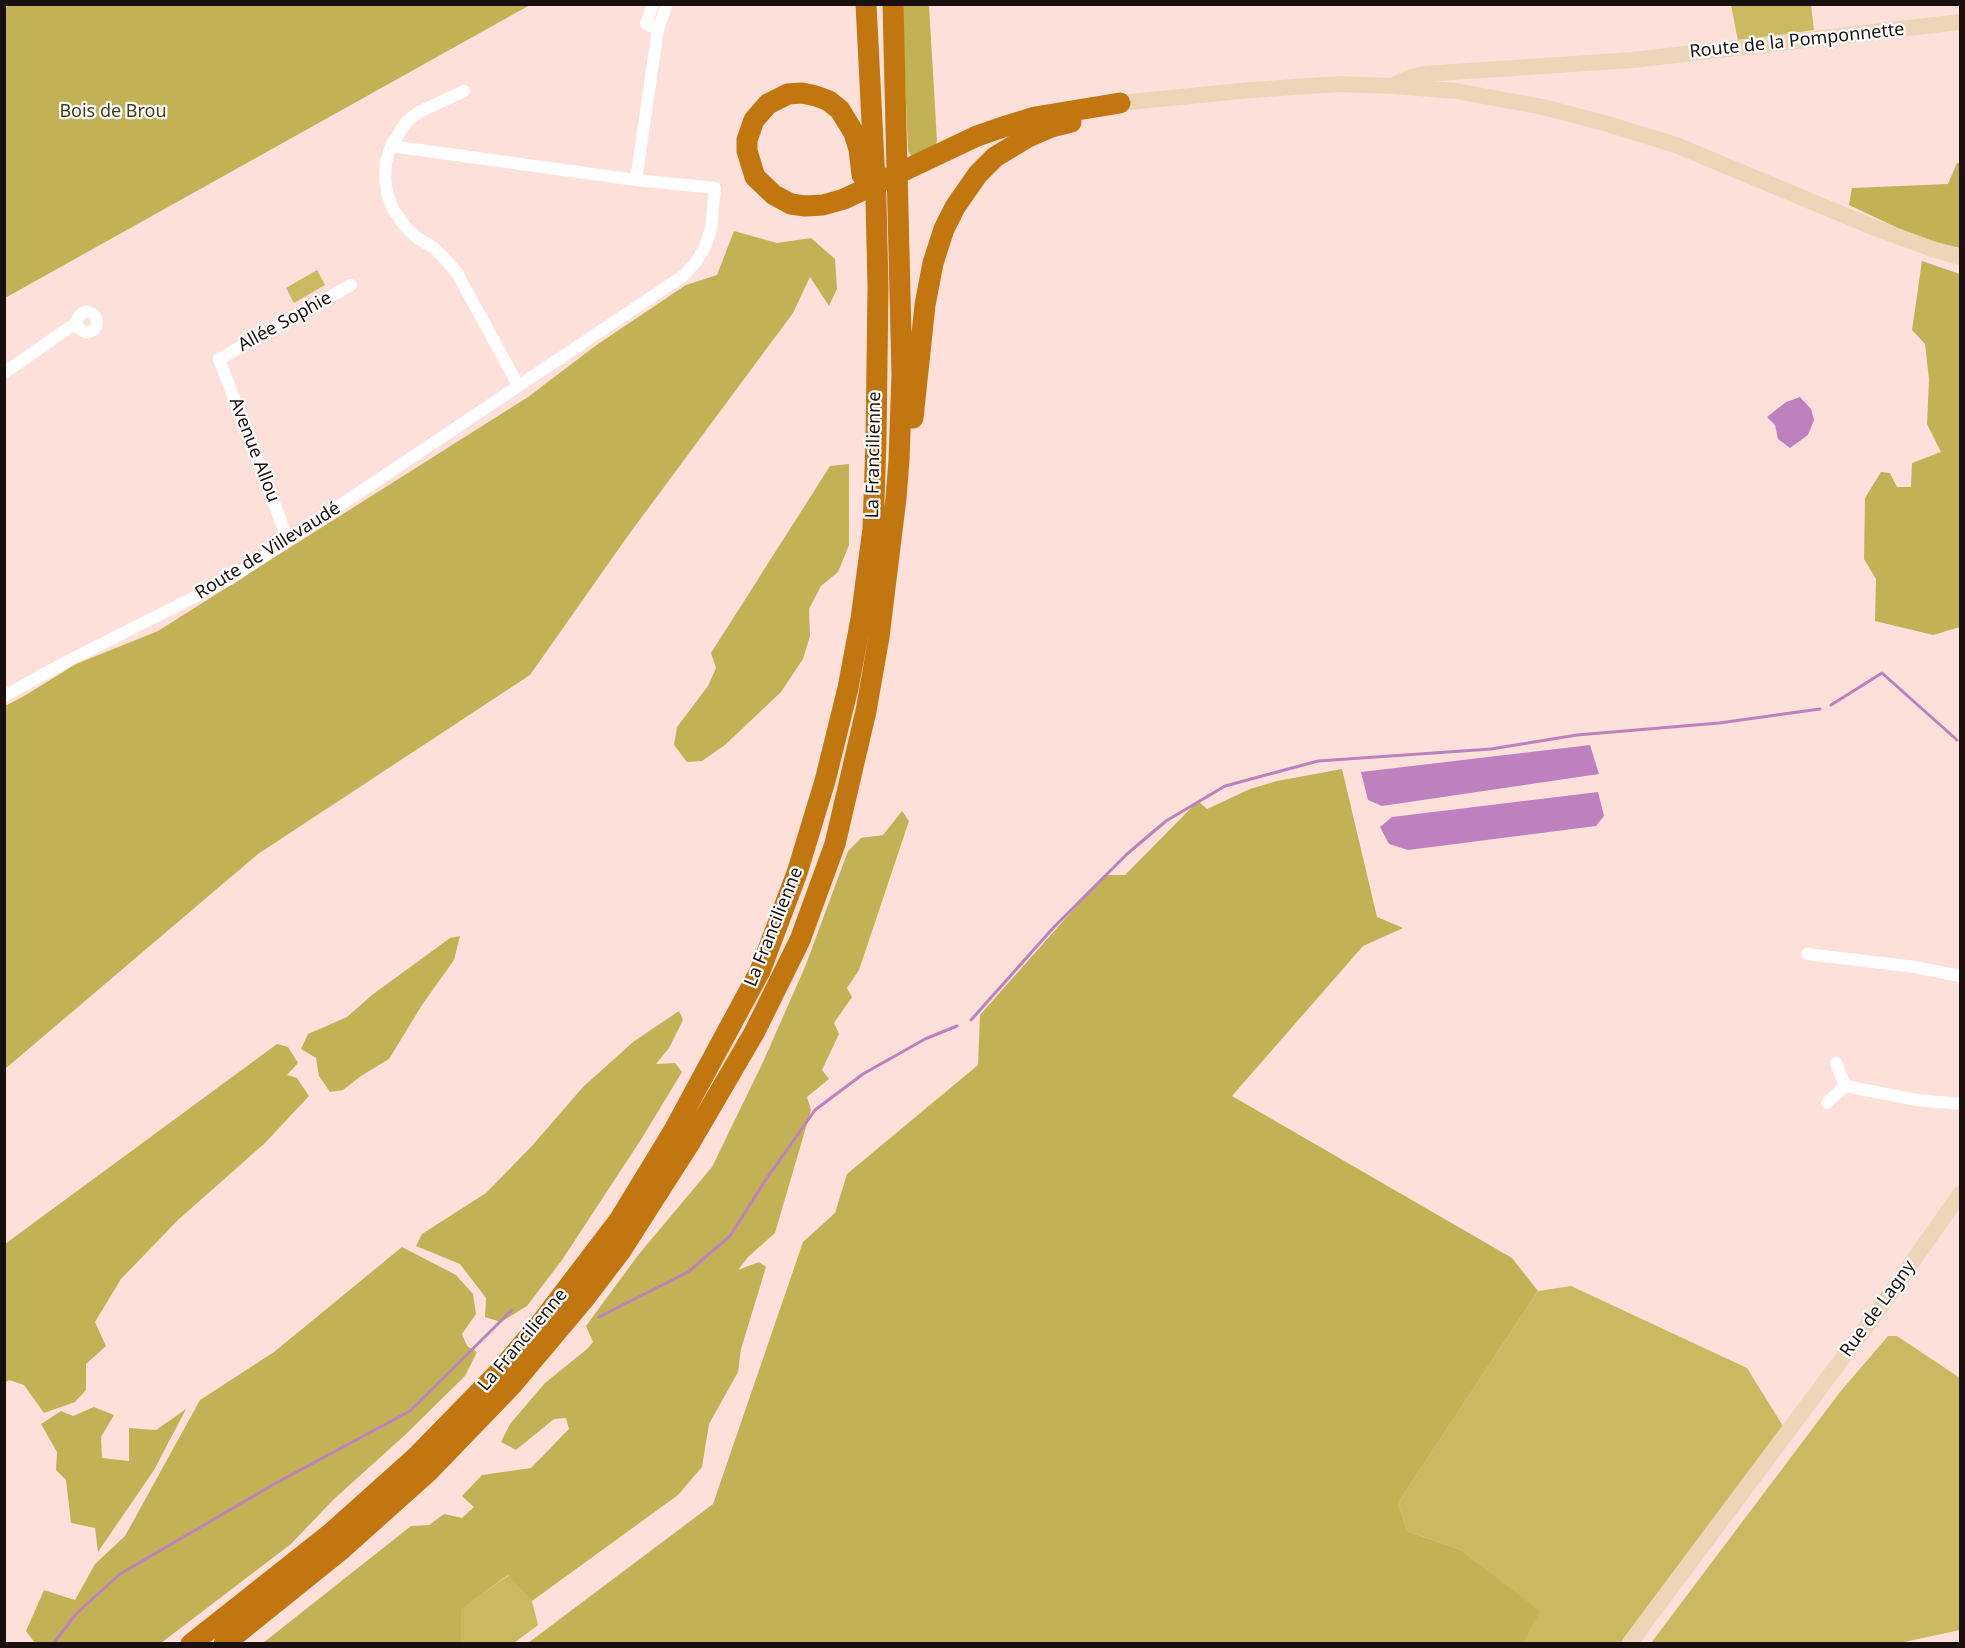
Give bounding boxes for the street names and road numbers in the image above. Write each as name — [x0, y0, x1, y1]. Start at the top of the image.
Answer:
street label: Route de la Pomponnette — [1688, 19, 1906, 63]
street label: Allée Sophie — [234, 287, 336, 357]
street label: La Francilienne — [862, 391, 886, 519]
street label: Avenue Allou — [224, 394, 284, 506]
street label: Route de Villevaudé — [192, 498, 344, 604]
street label: La Francilienne — [740, 864, 808, 990]
street label: Rue de Lagny — [1836, 1257, 1920, 1361]
street label: La Francilienne — [474, 1284, 572, 1396]

